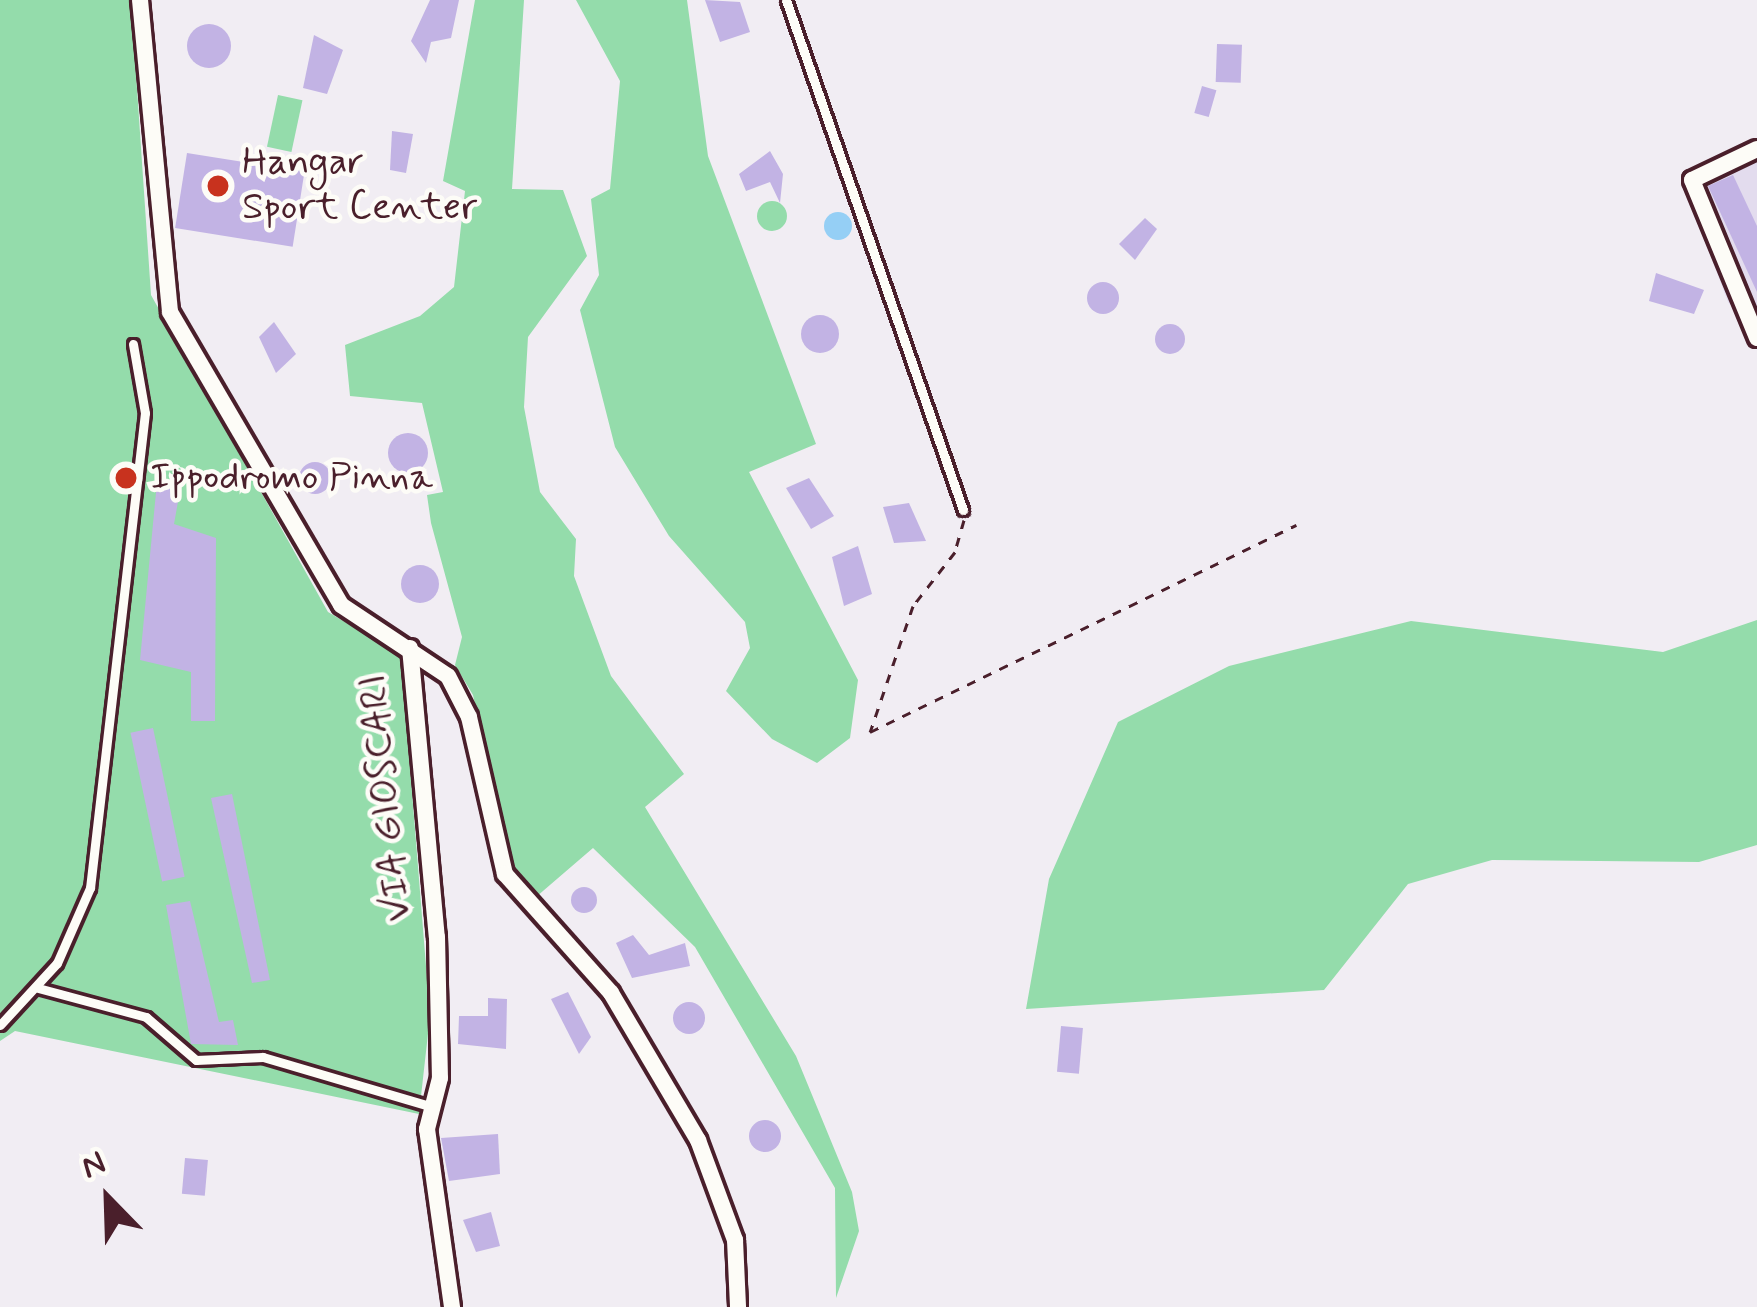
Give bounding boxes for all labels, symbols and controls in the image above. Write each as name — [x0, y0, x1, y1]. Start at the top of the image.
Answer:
place label: Hangar Sport Center — [242, 141, 470, 232]
marker: Hangar Sport Center — [205, 173, 231, 199]
place label: Ippodromo Pinna — [150, 455, 429, 501]
marker: Ippodromo Pinna — [113, 465, 139, 491]
street label: VIA GIOSCARI — [350, 663, 424, 933]
north arrow — [48, 1139, 168, 1259]
text: N — [75, 1141, 113, 1190]

